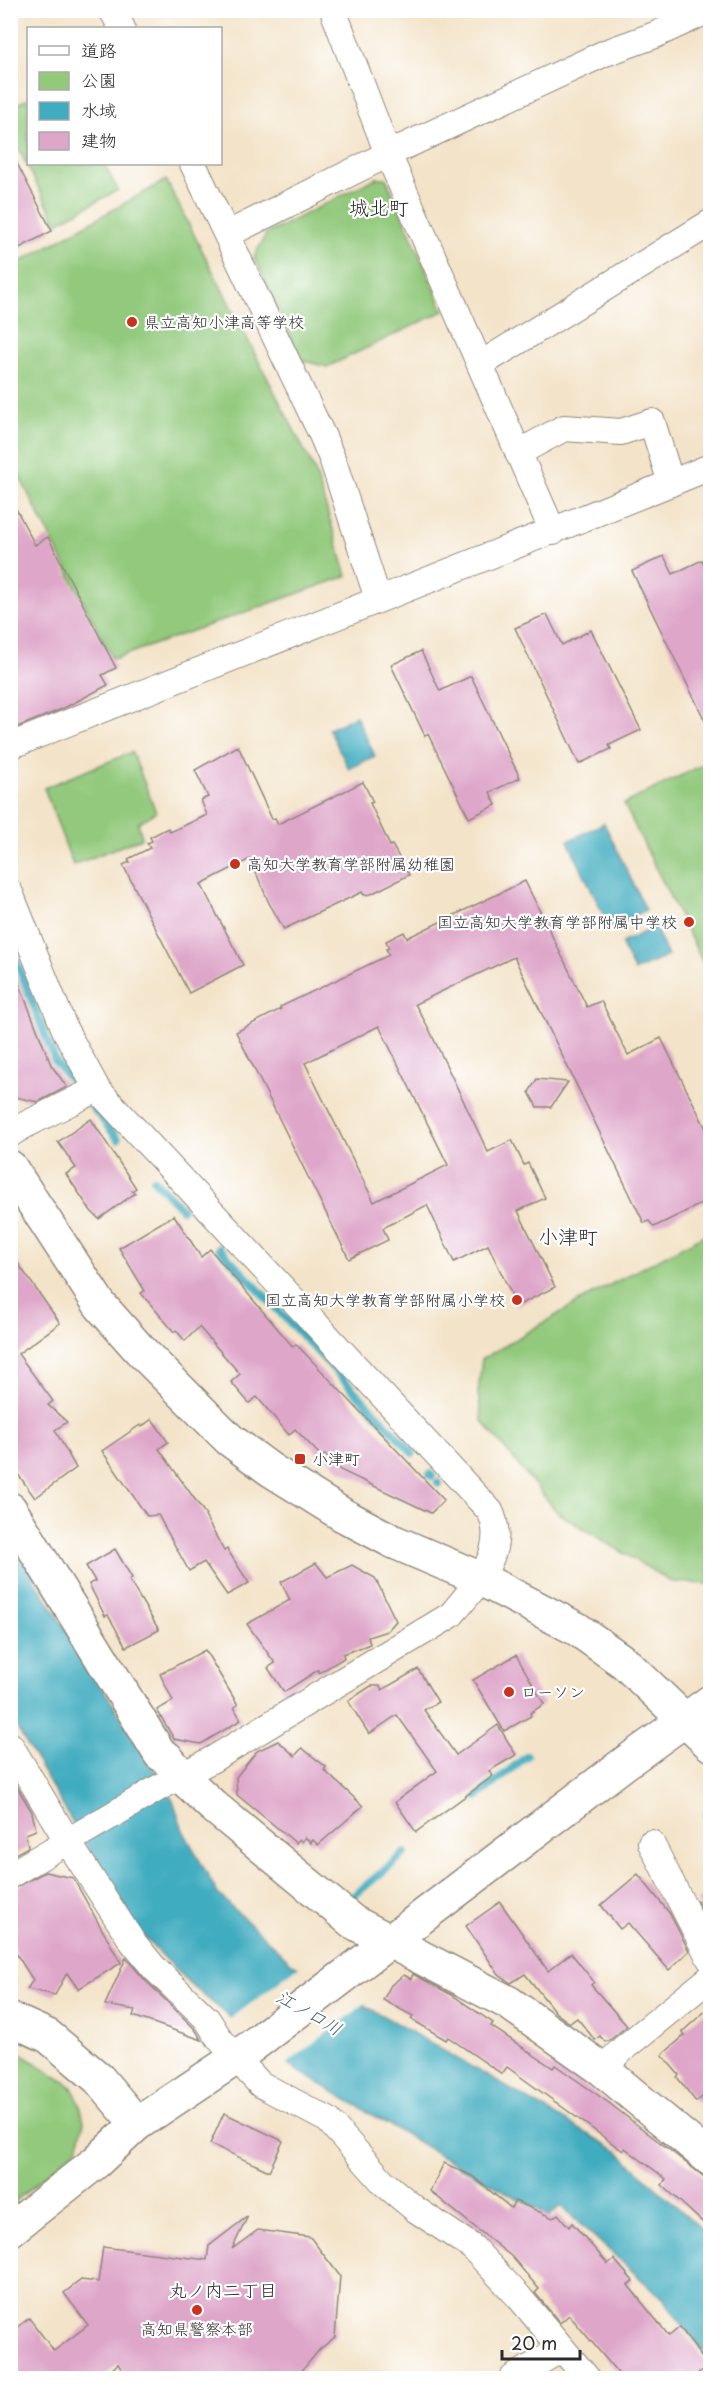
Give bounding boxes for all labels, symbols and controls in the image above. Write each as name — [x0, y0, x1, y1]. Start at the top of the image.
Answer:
legend — [27, 27, 222, 165]
text: 道路 — [81, 36, 117, 63]
text: 公園 — [81, 66, 117, 93]
text: 水域 — [81, 96, 117, 123]
text: 建物 — [81, 126, 117, 153]
district label: 城北町 — [349, 192, 409, 222]
place label: 県立高知小津高等学校 — [144, 309, 304, 333]
marker: 県立高知小津高等学校 — [125, 315, 139, 329]
place label: 高知大学教育学部附属幼稚園 — [247, 851, 455, 875]
marker: 高知大学教育学部附属幼稚園 — [228, 857, 242, 871]
place label: 国立高知大学教育学部附属中学校 — [437, 909, 677, 933]
marker: 国立高知大学教育学部附属中学校 — [682, 915, 696, 929]
district label: 小津町 — [538, 1221, 598, 1251]
place label: 国立高知大学教育学部附属小学校 — [265, 1287, 505, 1311]
marker: 国立高知大学教育学部附属小学校 — [510, 1293, 524, 1307]
place label: 小津町 — [312, 1446, 360, 1470]
marker: 小津町 — [293, 1452, 307, 1466]
place label: ローソン — [521, 1679, 585, 1703]
marker: ローソン — [502, 1685, 516, 1699]
water label: 江ノ口川 — [272, 1982, 348, 2041]
district label: 丸ノ内二丁目 — [169, 2276, 277, 2303]
marker: 高知県警察本部 — [190, 2303, 204, 2317]
place label: 高知県警察本部 — [141, 2316, 253, 2340]
scale bar — [502, 2323, 580, 2361]
text: 20 m — [511, 2329, 557, 2356]

